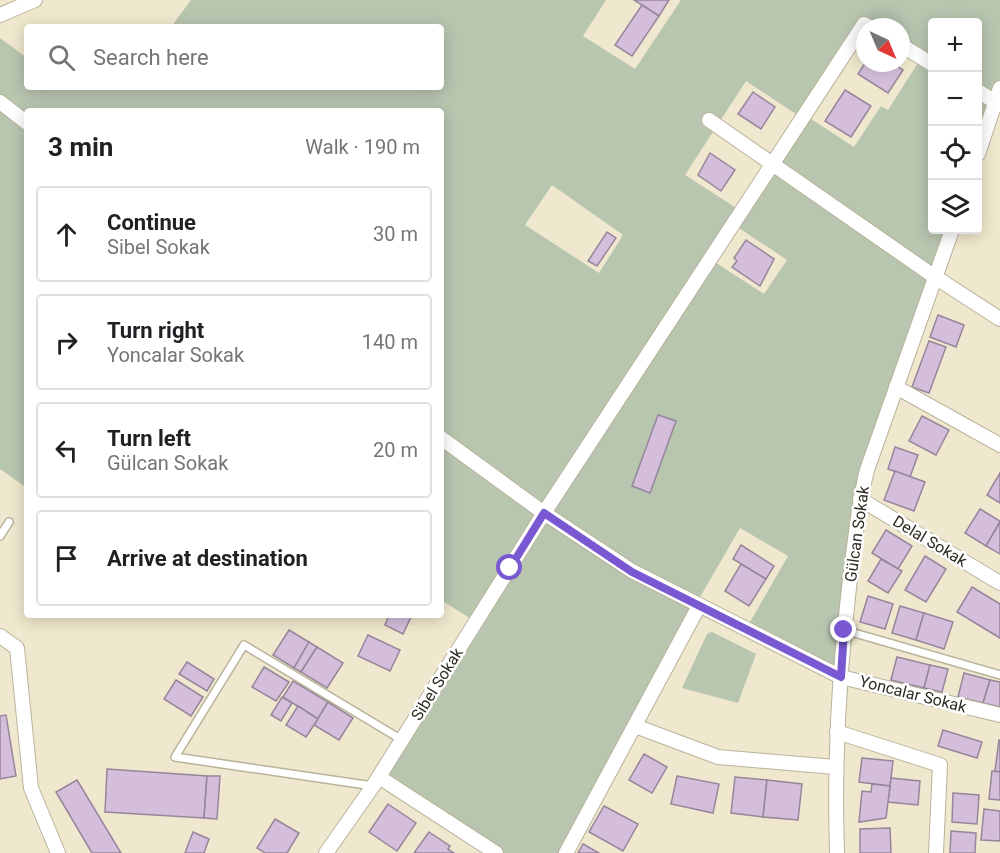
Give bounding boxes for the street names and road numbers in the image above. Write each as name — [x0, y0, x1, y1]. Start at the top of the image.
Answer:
street label: Gülcan Sokak — [841, 484, 873, 583]
street label: Delal Sokak — [890, 511, 971, 571]
street label: Sibel Sokak — [407, 643, 467, 724]
street label: Yoncalar Sokak — [857, 672, 969, 717]

